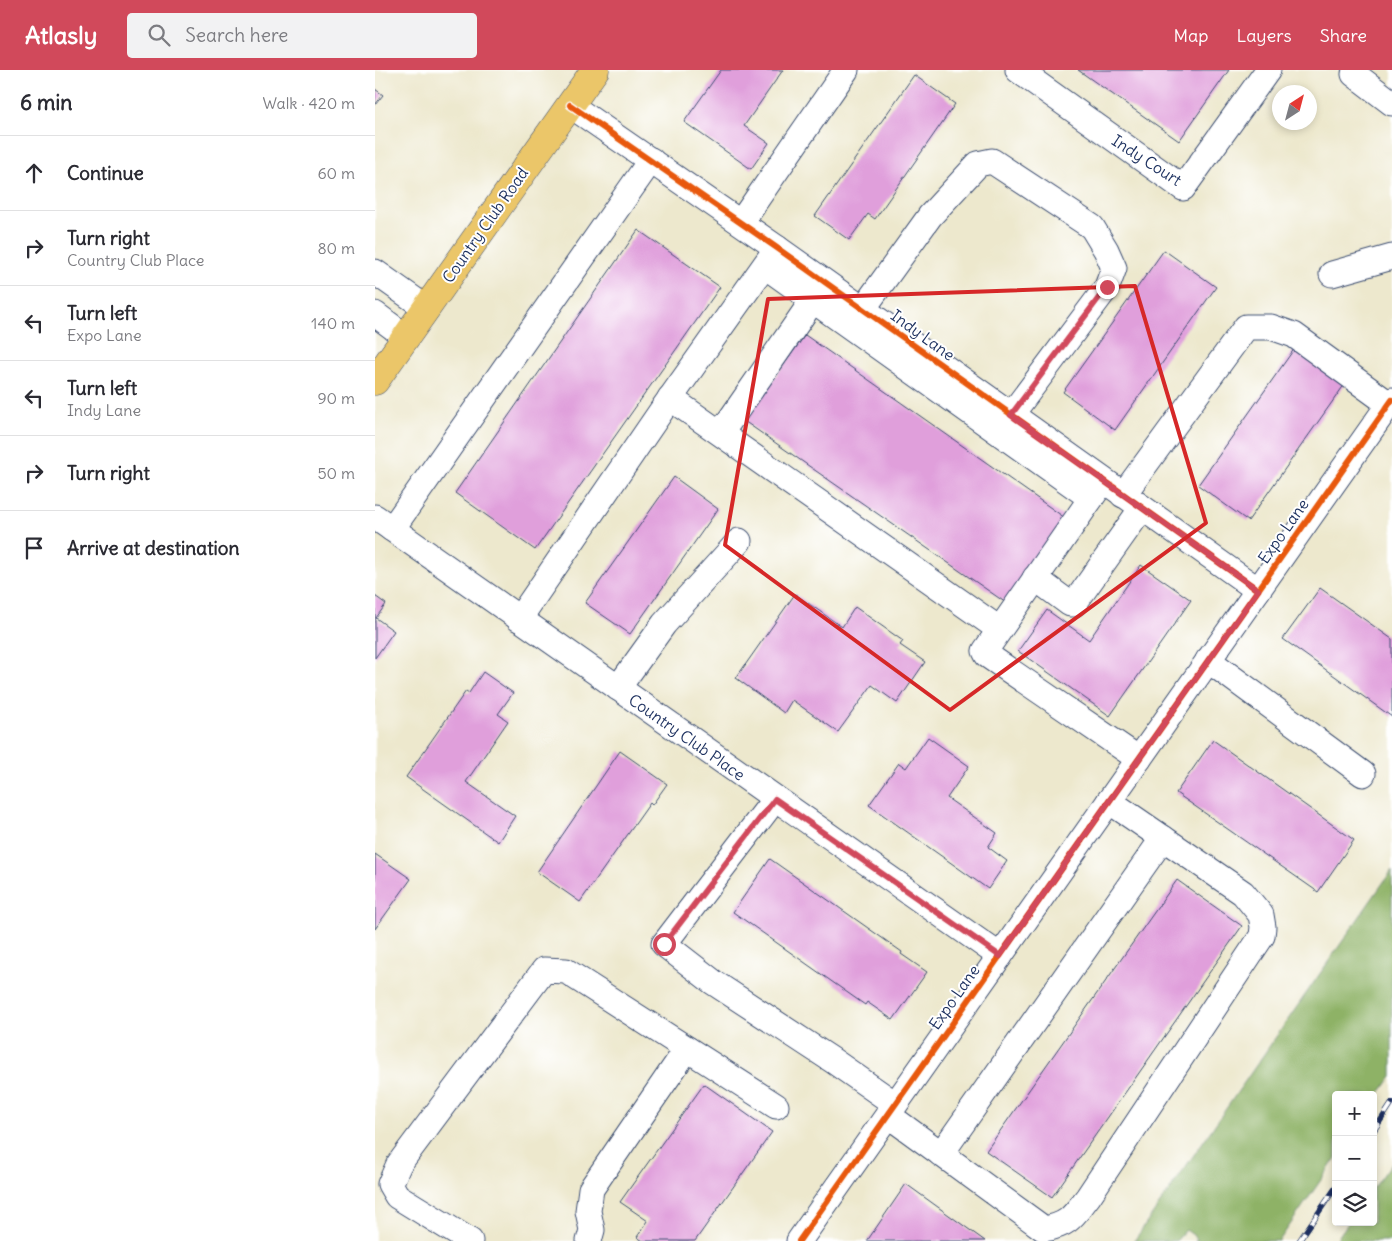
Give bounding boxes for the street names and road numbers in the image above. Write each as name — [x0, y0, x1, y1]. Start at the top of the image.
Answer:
street label: Indy Court — [1108, 130, 1186, 190]
street label: Country Club Road — [438, 163, 532, 287]
street label: Indy Lane — [887, 305, 959, 365]
street label: Expo Lane — [1253, 495, 1313, 567]
street label: Country Club Place — [625, 689, 749, 785]
street label: Expo Lane — [924, 961, 984, 1033]

